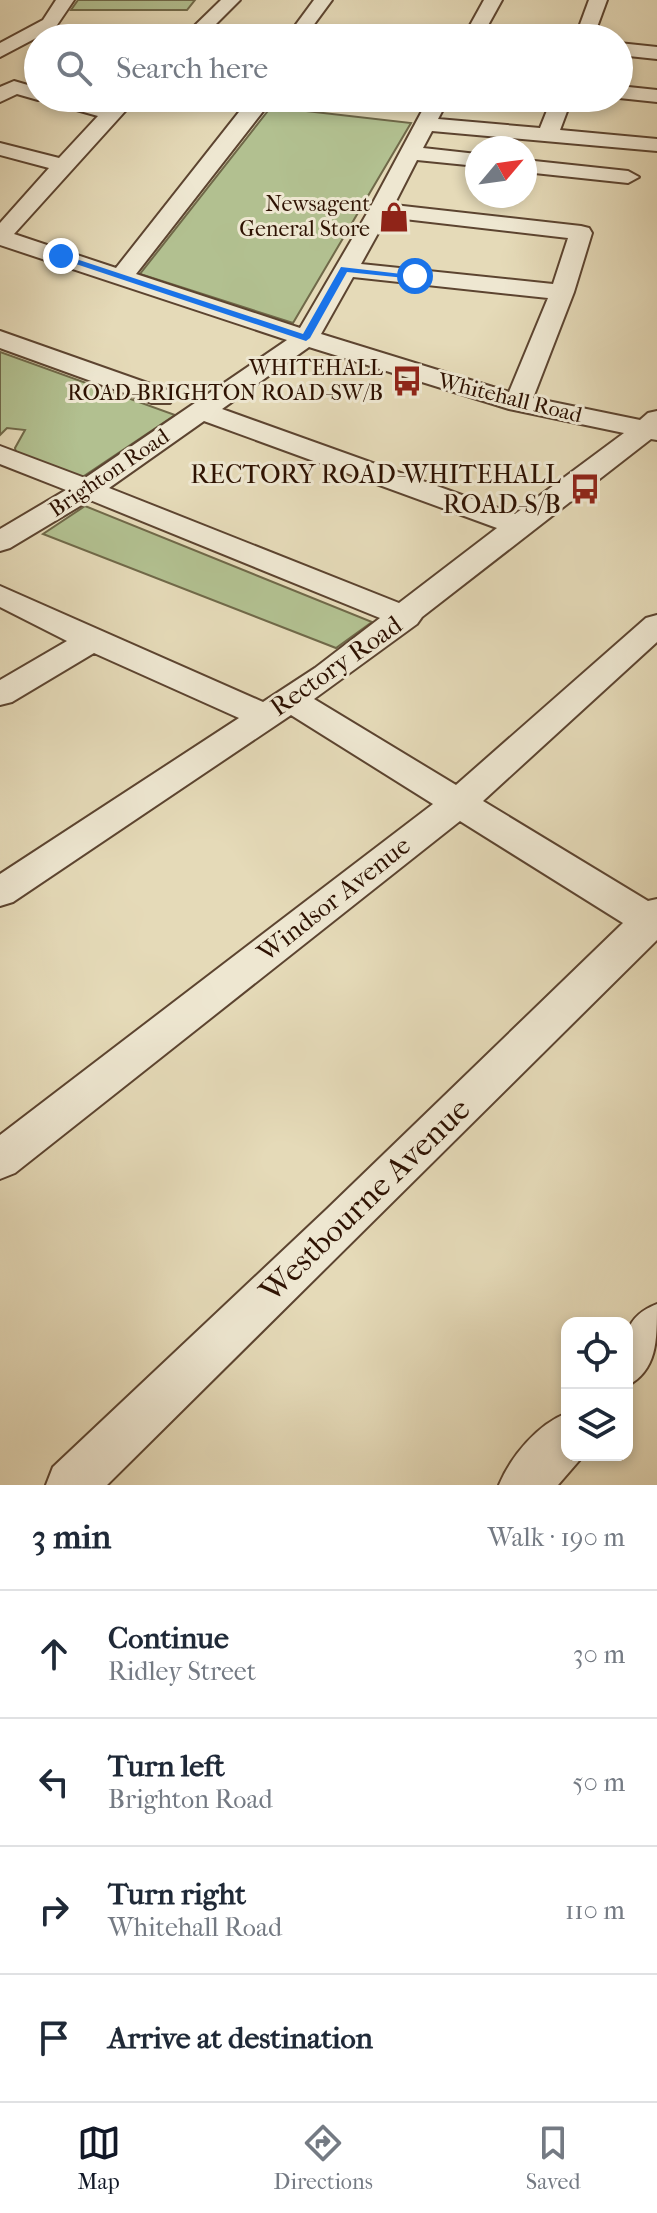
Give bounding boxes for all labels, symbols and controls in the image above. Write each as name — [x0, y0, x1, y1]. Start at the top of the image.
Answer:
search box — [24, 24, 633, 112]
icon: search — [52, 46, 96, 90]
text: Search here — [116, 51, 268, 86]
north arrow — [465, 136, 537, 208]
place label: Newsagent General Store — [239, 191, 370, 242]
shop icon: Newsagent General Store — [377, 200, 411, 234]
route end — [43, 238, 79, 274]
route start — [397, 258, 433, 294]
place label: WHITEHALL ROAD-BRIGHTON ROAD-SW/B — [67, 355, 384, 406]
bus stop icon: WHITEHALL ROAD-BRIGHTON ROAD-SW/B — [390, 364, 424, 398]
street label: Whitehall Road — [434, 367, 586, 429]
street label: Brighton Road — [44, 423, 175, 523]
place label: RECTORY ROAD-WHITEHALL ROAD-S/B — [190, 459, 561, 520]
bus stop icon: RECTORY ROAD-WHITEHALL ROAD-S/B — [568, 472, 602, 506]
street label: Rectory Road — [264, 609, 408, 723]
street label: Windsor Avenue — [251, 830, 417, 969]
street label: Westbourne Avenue — [252, 1090, 478, 1310]
map controls — [561, 1317, 633, 1461]
button: locate — [561, 1317, 633, 1389]
button: layers — [561, 1389, 633, 1461]
text: 3 min — [32, 1517, 111, 1557]
text: Walk · 190 m — [488, 1522, 625, 1553]
text: Continue — [108, 1621, 229, 1656]
icon: ahead — [32, 1632, 76, 1676]
text: 30 m — [573, 1639, 625, 1670]
text: Ridley Street — [108, 1656, 256, 1687]
text: Turn left — [108, 1749, 225, 1784]
icon: left — [32, 1760, 76, 1804]
text: 50 m — [572, 1767, 625, 1798]
text: Brighton Road — [108, 1784, 273, 1815]
text: Turn right — [108, 1877, 246, 1912]
icon: right — [32, 1888, 76, 1932]
text: 110 m — [565, 1895, 625, 1926]
text: Whitehall Road — [108, 1912, 282, 1943]
icon: arrive — [32, 2016, 76, 2060]
text: Arrive at destination — [108, 2021, 373, 2056]
tab: Map — [77, 2121, 121, 2195]
tab: Directions — [274, 2121, 373, 2195]
tab: Saved — [526, 2121, 580, 2195]

